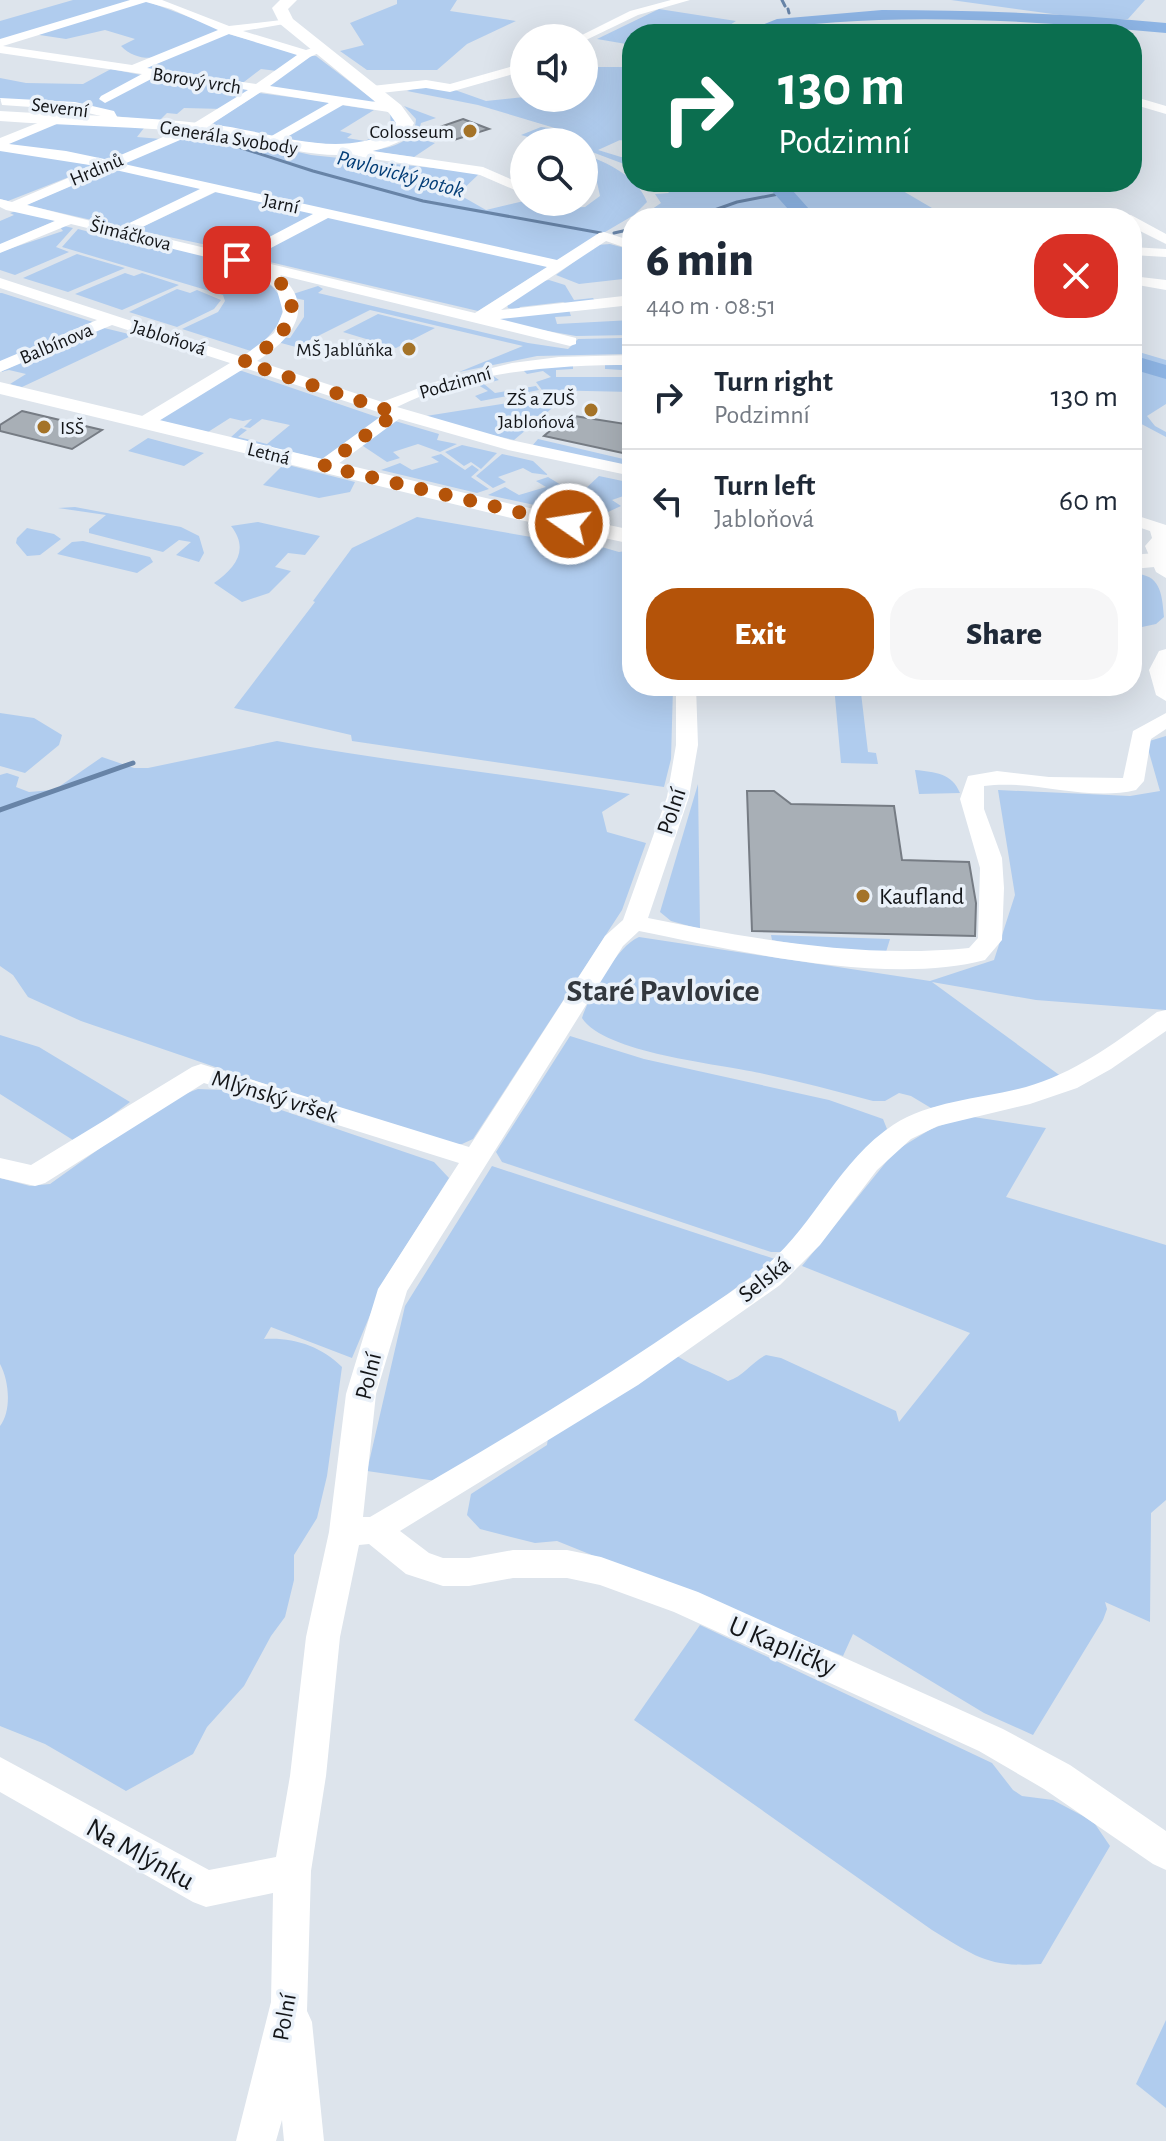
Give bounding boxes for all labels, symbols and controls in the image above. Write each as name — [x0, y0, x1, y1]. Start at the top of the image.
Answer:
map controls — [510, 24, 598, 216]
button: sound — [510, 24, 598, 112]
icon: right — [646, 56, 750, 160]
text: 130 m — [778, 59, 905, 115]
street label: Borový vrch — [151, 64, 243, 98]
street label: Severní — [30, 95, 90, 121]
street label: Generála Svobody — [158, 117, 300, 159]
place label: Colosseum — [369, 122, 454, 142]
marker: Colosseum — [461, 122, 479, 140]
text: Podzimní — [778, 124, 911, 160]
button: search — [510, 128, 598, 216]
water label: Pavlovický potok — [334, 146, 467, 202]
street label: Hrdinů — [67, 150, 126, 190]
street label: Jarní — [261, 190, 301, 218]
street label: Šimáčkova — [88, 214, 174, 255]
pin — [203, 226, 271, 294]
button: close — [1034, 234, 1118, 318]
text: 6 min — [646, 237, 754, 285]
icon: arrive — [215, 238, 259, 282]
text: 440 m · 08:51 — [646, 293, 776, 319]
street label: Jabloňová — [129, 317, 208, 359]
street label: Balbínova — [17, 320, 96, 368]
place label: MŠ Jablůňka — [296, 339, 393, 360]
marker: MŠ Jablůňka — [400, 340, 418, 358]
street label: Podzimní — [417, 363, 494, 403]
text: Turn right — [714, 367, 833, 397]
icon: right — [646, 375, 690, 419]
text: 130 m — [1051, 382, 1118, 412]
place label: ZŠ a ZUŠ Jablońová — [498, 388, 575, 432]
marker: ZŠ a ZUŠ Jablońová — [582, 401, 600, 419]
text: Podzimní — [714, 402, 810, 428]
place label: ISŠ — [60, 417, 84, 438]
marker: ISŠ — [35, 418, 53, 436]
street label: Letná — [245, 439, 292, 469]
text: Turn left — [714, 471, 815, 501]
icon: left — [646, 479, 690, 523]
position arrow — [527, 482, 611, 566]
text: 60 m — [1059, 486, 1118, 516]
text: Jabloňová — [714, 506, 814, 532]
button: Exit — [646, 588, 874, 680]
button: Share — [890, 588, 1118, 680]
street label: Polní — [653, 785, 691, 838]
place label: Kaufland — [879, 885, 964, 909]
marker: Kaufland — [854, 887, 872, 905]
district label: Staré Pavlovice — [566, 975, 760, 1007]
street label: Mlýnský vršek — [209, 1066, 341, 1127]
street label: Selská — [734, 1252, 795, 1307]
street label: Polní — [352, 1350, 386, 1402]
street label: U Kapličky — [724, 1612, 840, 1682]
street label: Na Mlýnku — [81, 1814, 199, 1896]
street label: Polní — [269, 1992, 301, 2043]

